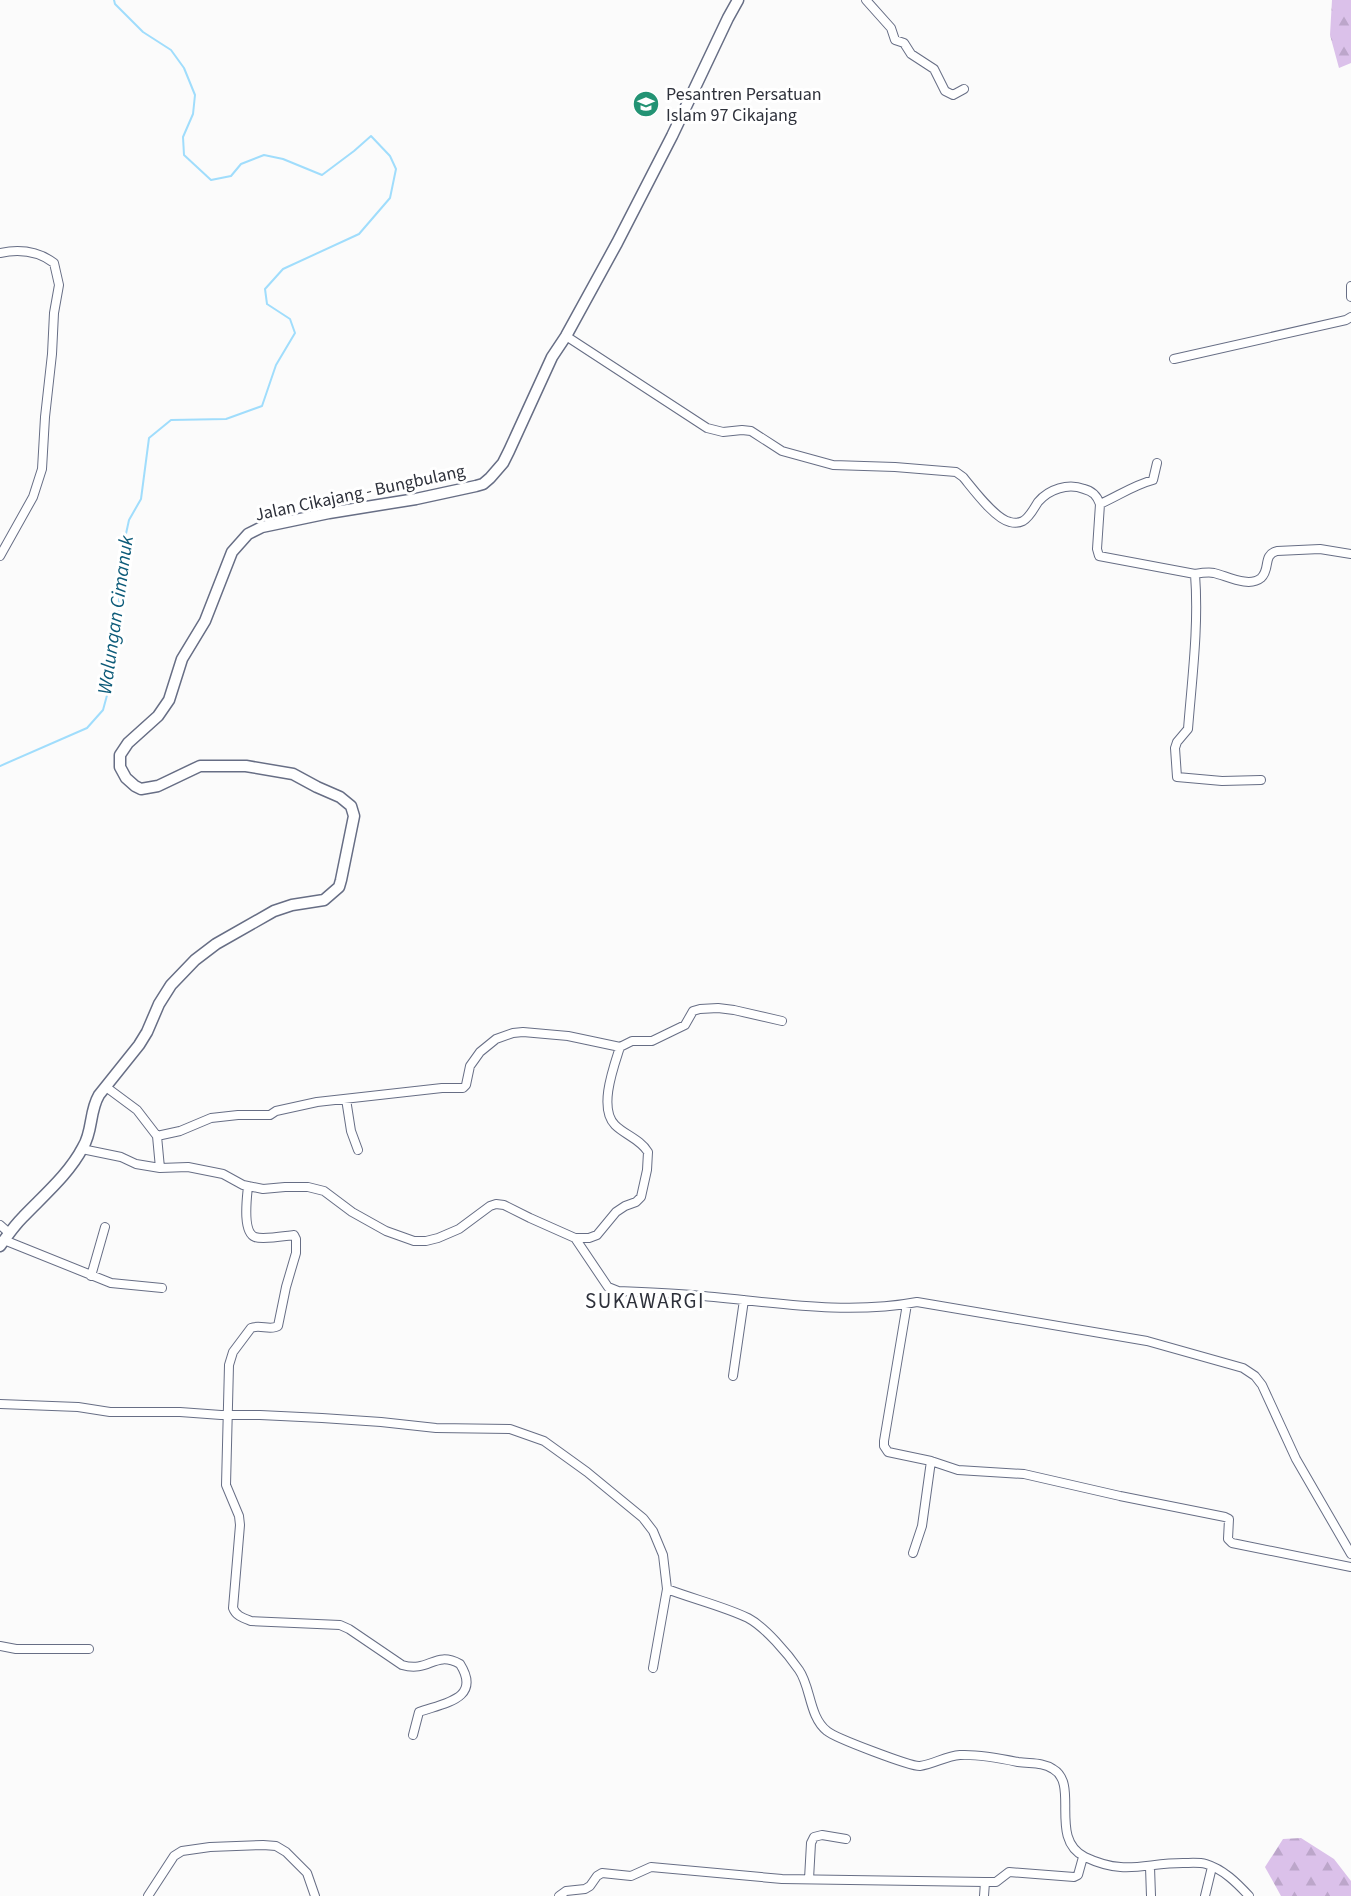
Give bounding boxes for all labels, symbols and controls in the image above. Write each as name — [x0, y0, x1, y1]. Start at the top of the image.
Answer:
place label: Pesantren Persatuan Islam 97 Cikajang — [666, 82, 822, 128]
school or university icon: Pesantren Persatuan Islam 97 Cikajang — [631, 89, 661, 119]
street label: Jalan Cikajang - Bungbulang — [253, 459, 467, 527]
water label: Walungan Cimanuk — [91, 533, 141, 696]
district label: SUKAWARGI — [585, 1286, 705, 1316]

